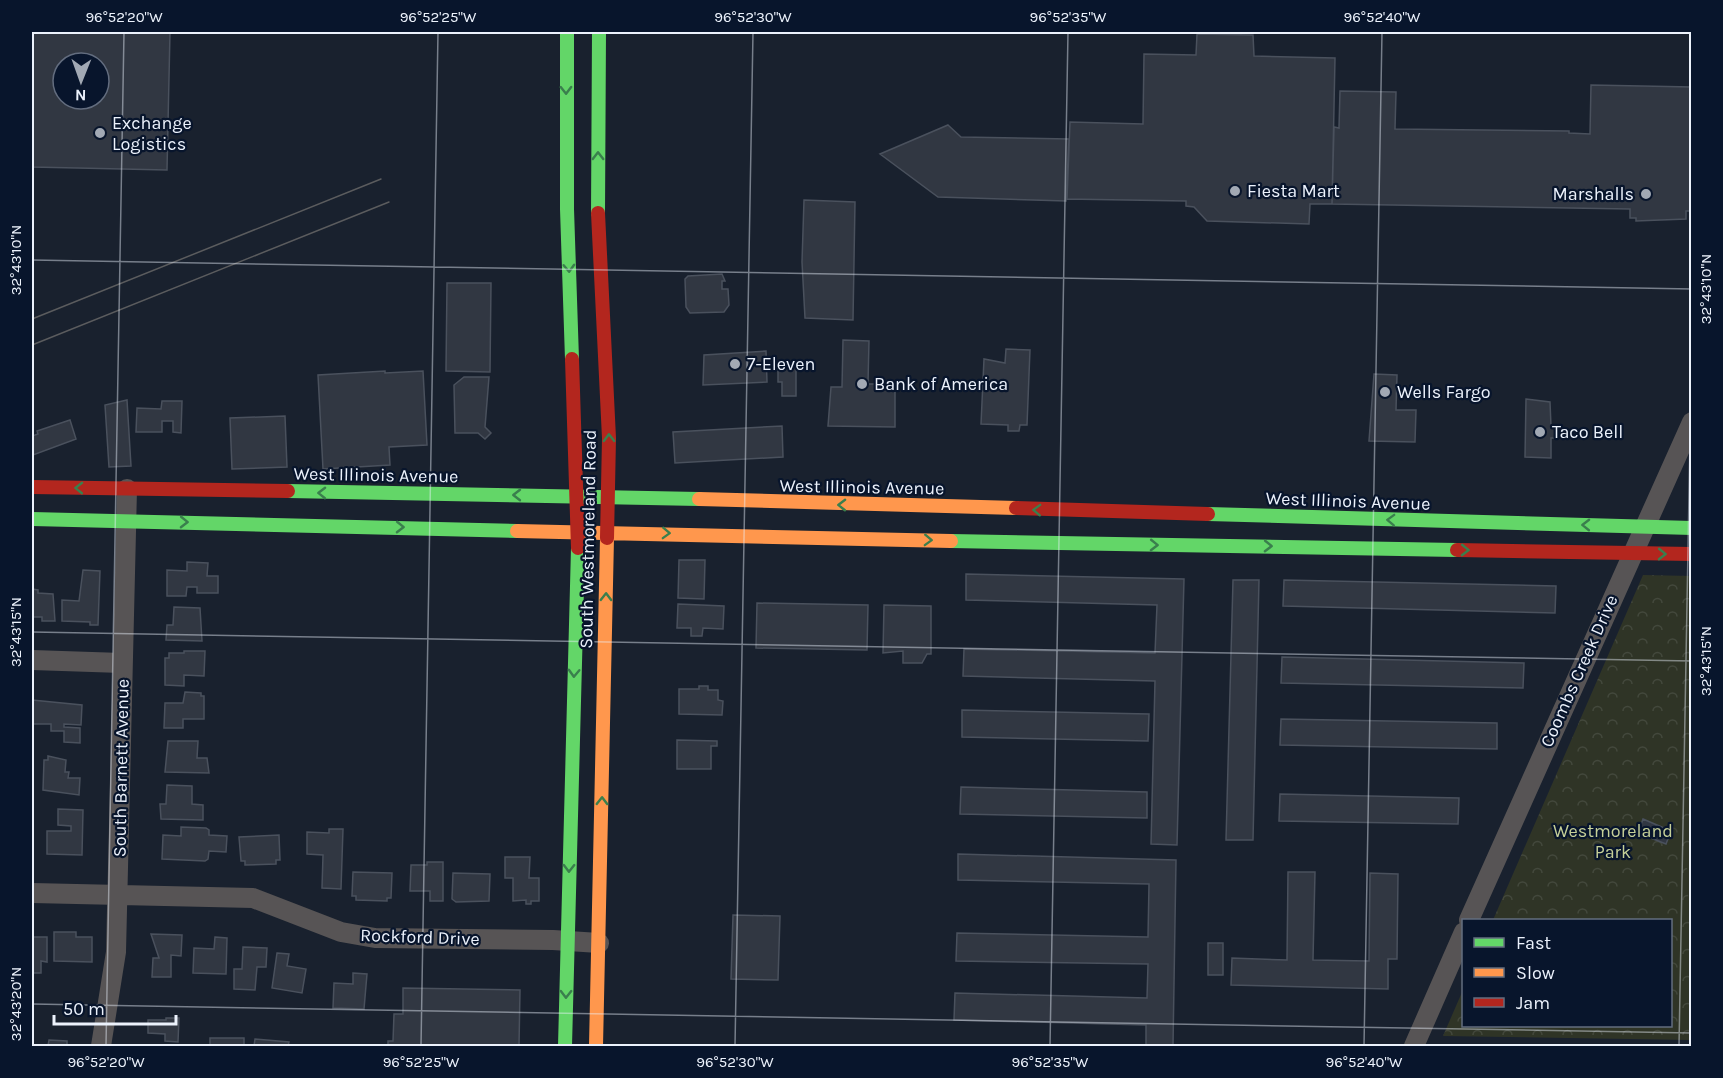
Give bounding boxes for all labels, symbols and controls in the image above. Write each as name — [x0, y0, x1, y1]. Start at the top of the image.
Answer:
text: 96°52'20"W — [85, 8, 163, 26]
text: 96°52'25"W — [400, 8, 477, 26]
text: 96°52'30"W — [714, 8, 792, 26]
text: 96°52'35"W — [1030, 8, 1107, 26]
text: 96°52'40"W — [1344, 8, 1421, 26]
north arrow — [51, 51, 111, 111]
one-way arrow — [560, 85, 573, 94]
text: N — [75, 86, 87, 105]
place label: Exchange Logistics — [112, 112, 192, 155]
marker: Exchange Logistics — [93, 126, 107, 140]
one-way arrow — [592, 152, 604, 161]
place label: Fiesta Mart — [1247, 180, 1340, 202]
place label: Marshalls — [1553, 183, 1634, 205]
marker: Fiesta Mart — [1228, 184, 1242, 198]
marker: Marshalls — [1639, 187, 1653, 201]
text: 32°43'10"N — [7, 225, 25, 295]
text: 32°43'10"N — [1697, 254, 1715, 324]
one-way arrow — [563, 263, 575, 272]
place label: 7-Eleven — [747, 353, 815, 375]
marker: 7-Eleven — [728, 357, 742, 371]
place label: Bank of America — [874, 373, 1008, 395]
marker: Bank of America — [855, 377, 869, 391]
place label: Wells Fargo — [1397, 381, 1491, 403]
marker: Wells Fargo — [1378, 385, 1392, 399]
place label: Taco Bell — [1552, 421, 1623, 443]
marker: Taco Bell — [1533, 425, 1547, 439]
street label: South Westmoreland Road — [575, 429, 601, 649]
one-way arrow — [603, 434, 615, 443]
street label: West Illinois Avenue — [293, 463, 459, 487]
street label: West Illinois Avenue — [779, 475, 945, 499]
one-way arrow — [75, 482, 84, 494]
one-way arrow — [317, 487, 326, 499]
street label: West Illinois Avenue — [1265, 487, 1431, 515]
one-way arrow — [512, 489, 521, 501]
one-way arrow — [838, 499, 847, 511]
one-way arrow — [1032, 504, 1041, 516]
one-way arrow — [1387, 514, 1396, 526]
one-way arrow — [180, 516, 189, 528]
one-way arrow — [1582, 519, 1591, 531]
one-way arrow — [396, 520, 405, 533]
one-way arrow — [661, 527, 670, 539]
one-way arrow — [923, 534, 932, 547]
one-way arrow — [1149, 539, 1158, 551]
one-way arrow — [1264, 540, 1273, 553]
one-way arrow — [1461, 544, 1470, 556]
one-way arrow — [1657, 547, 1666, 560]
street label: Coombs Creek Drive — [1536, 591, 1622, 751]
one-way arrow — [600, 593, 612, 602]
text: 32°43'15"N — [7, 597, 25, 667]
text: 32°43'15"N — [1697, 626, 1715, 696]
one-way arrow — [568, 669, 581, 678]
street label: South Barnett Avenue — [108, 679, 134, 857]
one-way arrow — [595, 796, 608, 805]
park label: Westmoreland Park — [1553, 820, 1673, 863]
one-way arrow — [563, 863, 575, 872]
legend — [1462, 919, 1672, 1027]
street label: Rockford Drive — [360, 924, 480, 950]
text: Fast — [1516, 932, 1551, 954]
text: Slow — [1516, 962, 1555, 984]
text: 32°43'20"N — [7, 967, 25, 1041]
scale bar — [54, 988, 176, 1026]
one-way arrow — [560, 989, 572, 998]
text: Jam — [1516, 992, 1550, 1014]
text: 50 m — [63, 998, 105, 1020]
text: 96°52'20"W — [67, 1053, 145, 1071]
text: 96°52'25"W — [383, 1053, 460, 1071]
text: 96°52'30"W — [696, 1053, 774, 1071]
text: 96°52'35"W — [1012, 1053, 1089, 1071]
text: 96°52'40"W — [1326, 1053, 1403, 1071]

